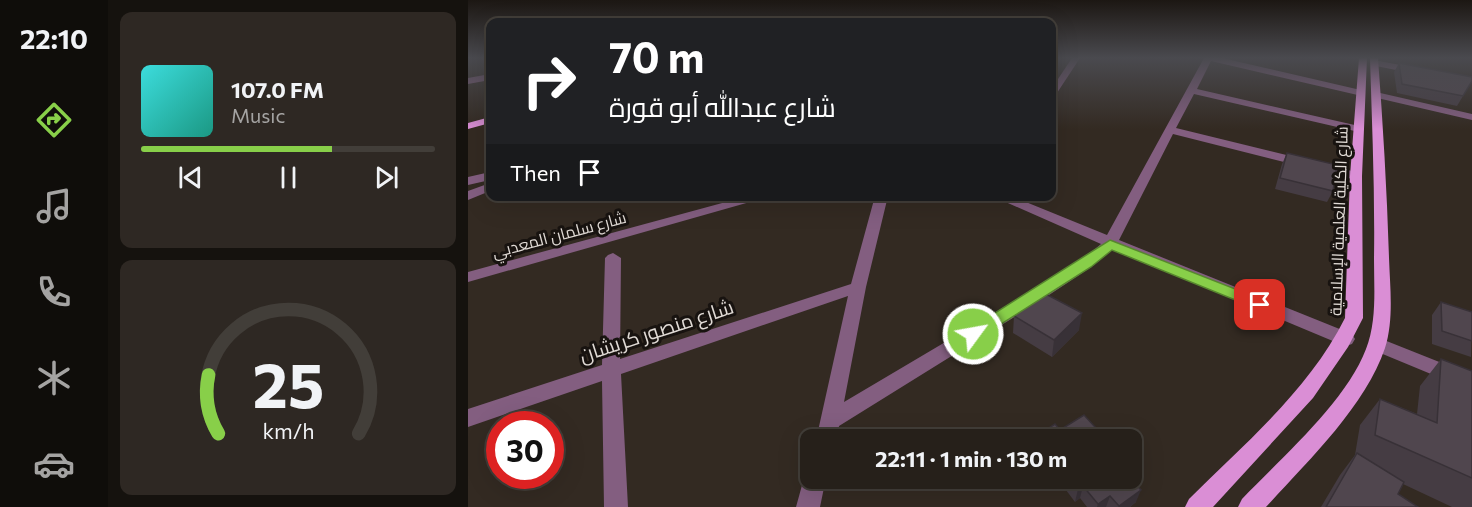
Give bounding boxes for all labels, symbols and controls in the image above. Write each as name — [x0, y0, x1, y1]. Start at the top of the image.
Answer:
text: 22:10 — [20, 22, 88, 55]
text: 70 m — [609, 30, 704, 82]
icon: right — [510, 42, 588, 120]
text: 107.0 FM — [231, 76, 324, 103]
text: شارع عبدالله أبو قورة — [609, 90, 836, 123]
icon: directions — [33, 99, 75, 141]
text: Music — [231, 103, 285, 127]
street label: شارع الكلية العلمية الإسلامية — [1325, 126, 1354, 316]
icon: arrive — [573, 156, 606, 189]
text: Then — [510, 159, 561, 186]
icon: previous — [174, 161, 207, 194]
icon: pause — [272, 161, 305, 194]
icon: next — [370, 161, 403, 194]
icon: music — [33, 185, 75, 227]
street label: شارع سلمان المعدبي — [490, 207, 629, 266]
icon: phone — [33, 271, 75, 313]
pin — [1234, 279, 1285, 330]
icon: arrive — [1243, 288, 1276, 321]
street label: شارع منصور كريشان — [576, 294, 737, 369]
position arrow — [941, 302, 1005, 366]
text: 25 — [252, 345, 324, 421]
icon: climate — [33, 357, 75, 399]
speed limit sign: 30 — [486, 411, 564, 489]
text: km/h — [262, 418, 314, 444]
icon: car — [33, 443, 75, 485]
text: 22:11 · 1 min · 130 m — [875, 445, 1067, 472]

